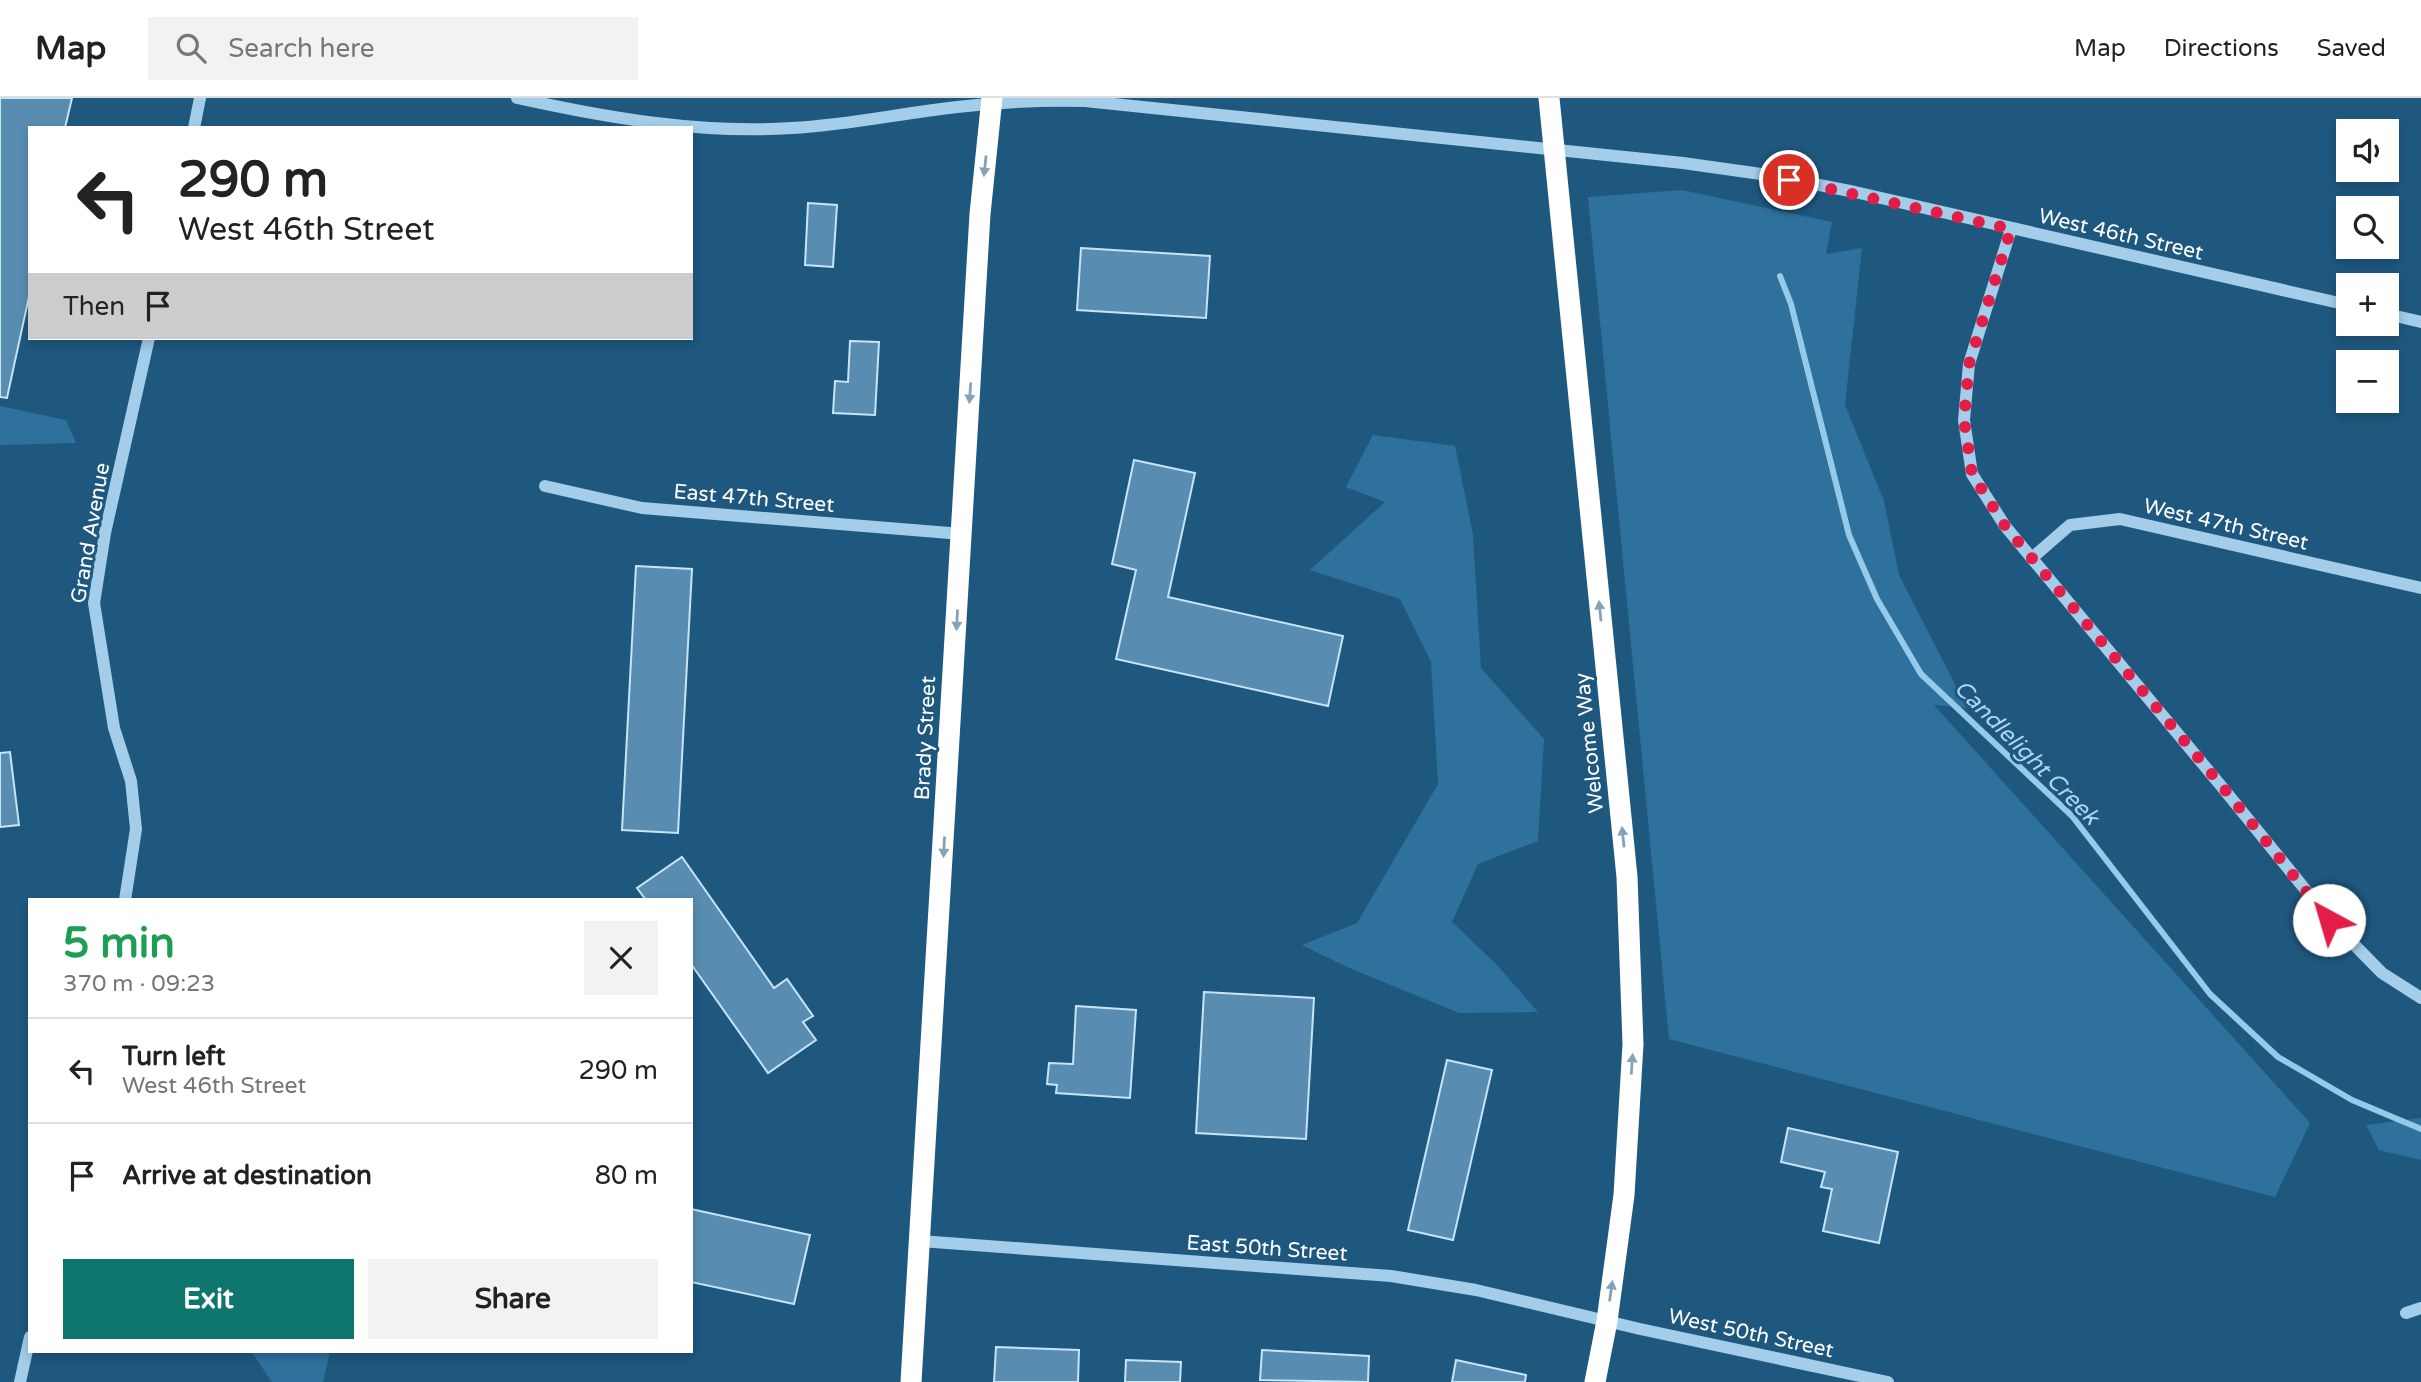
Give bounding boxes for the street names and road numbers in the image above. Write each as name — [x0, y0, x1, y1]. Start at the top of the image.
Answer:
street label: West 46th Street — [2036, 203, 2206, 266]
street label: Grand Avenue — [66, 461, 115, 605]
street label: East 47th Street — [673, 479, 835, 518]
street label: West 47th Street — [2141, 493, 2311, 556]
street label: Welcome Way — [1570, 671, 1609, 814]
street label: Brady Street — [910, 675, 941, 801]
street label: East 50th Street — [1186, 1230, 1348, 1267]
street label: West 50th Street — [1666, 1304, 1836, 1363]

